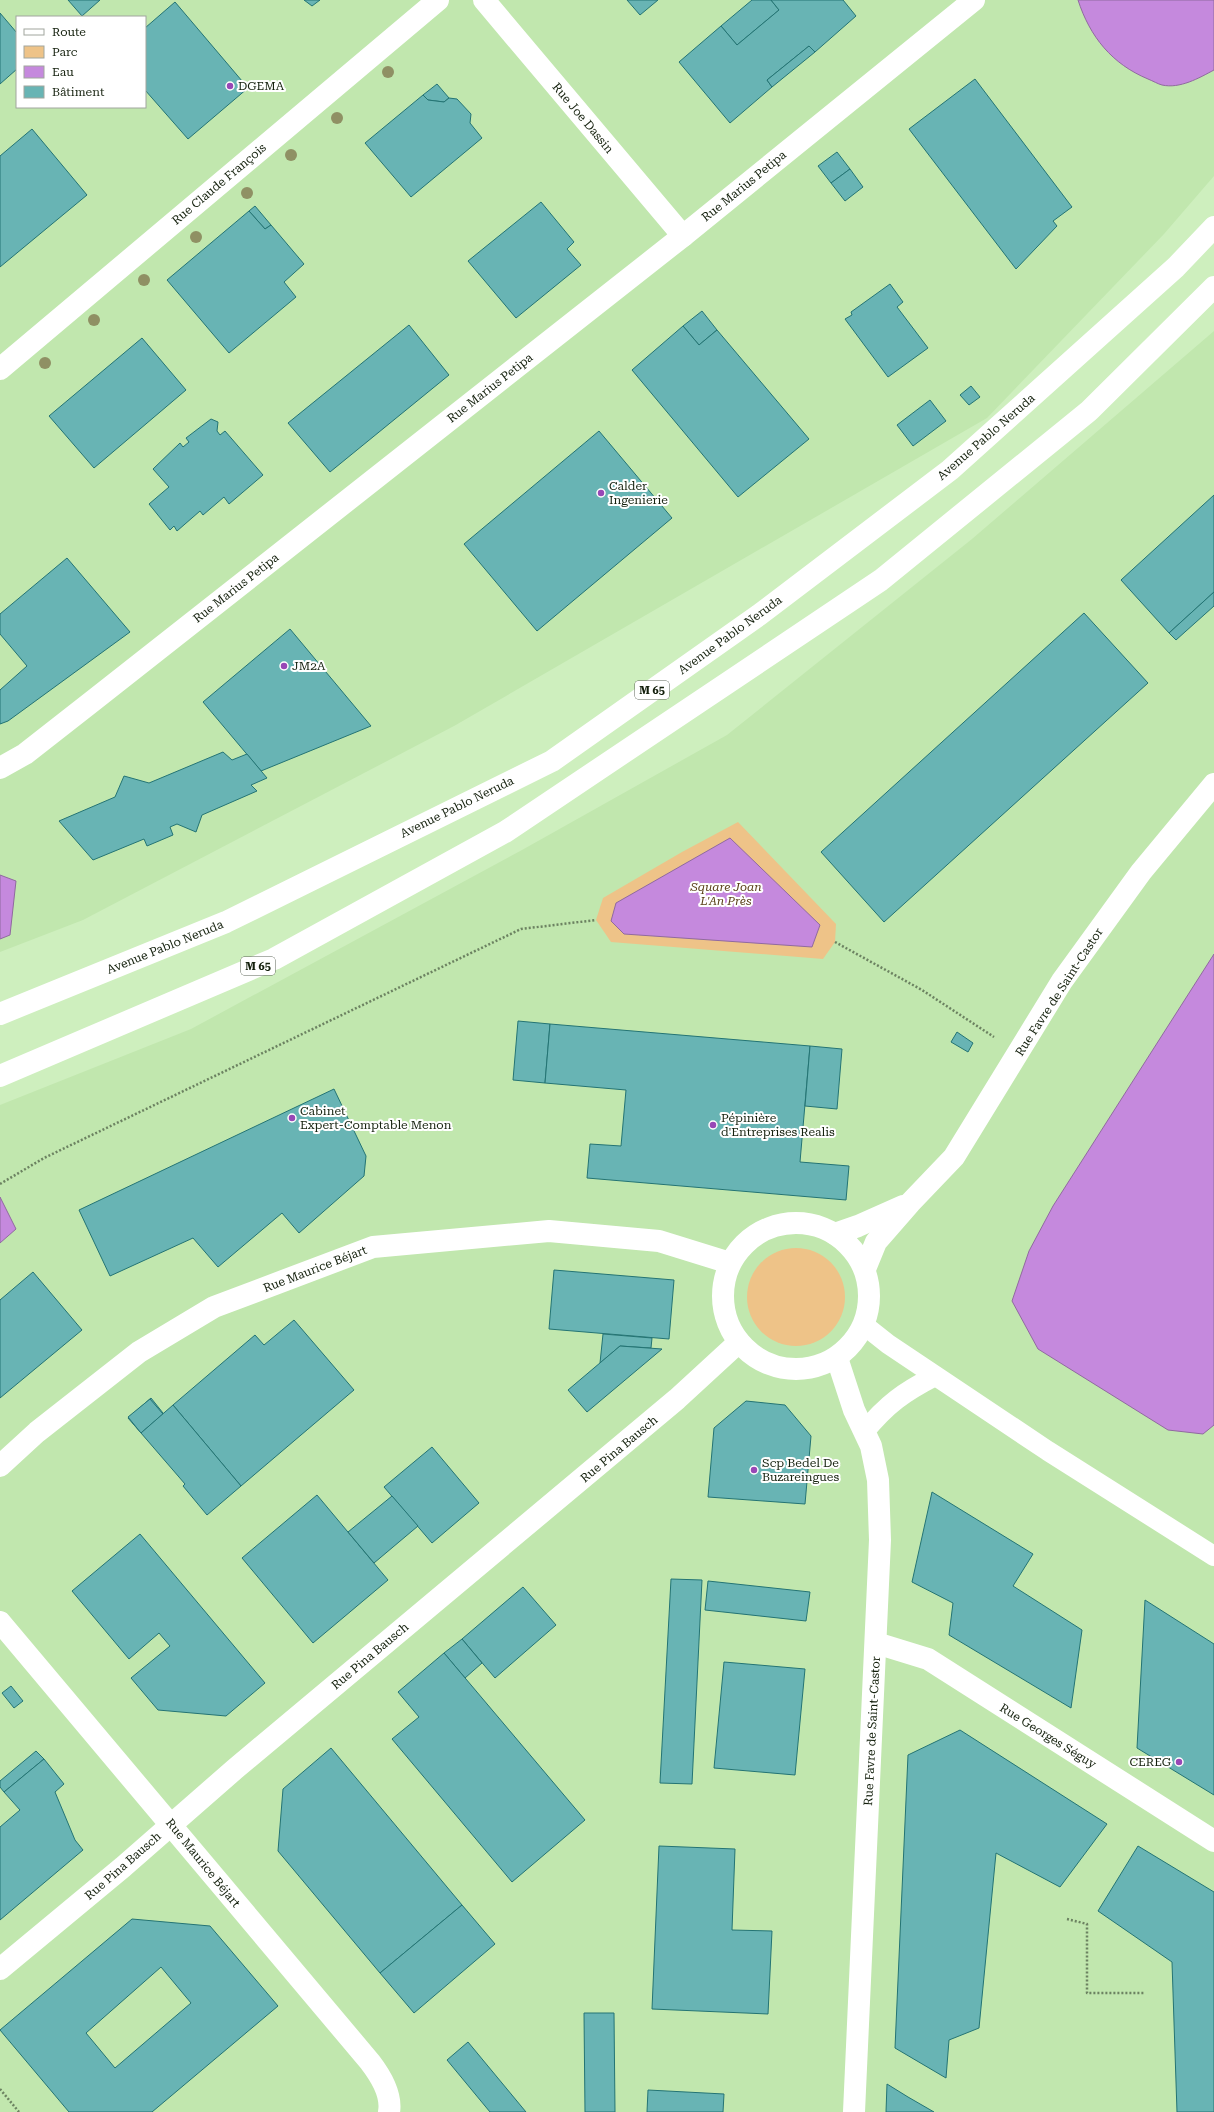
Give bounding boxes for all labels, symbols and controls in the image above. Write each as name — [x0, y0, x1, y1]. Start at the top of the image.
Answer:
legend — [16, 16, 146, 108]
text: Route — [52, 25, 86, 39]
text: Parc — [52, 45, 78, 59]
text: Eau — [52, 65, 74, 79]
place label: DGEMA — [238, 79, 285, 93]
street label: Rue Joe Dassin — [550, 80, 617, 156]
marker: DGEMA — [225, 81, 235, 91]
text: Bâtiment — [52, 85, 105, 99]
street label: Rue Claude François — [169, 140, 269, 227]
street label: Rue Marius Petipa — [699, 147, 789, 224]
street label: Rue Marius Petipa — [444, 350, 536, 426]
street label: Avenue Pablo Neruda — [934, 391, 1038, 483]
place label: Calder Ingenierie — [609, 479, 668, 507]
marker: Calder Ingenierie — [596, 488, 606, 498]
street label: Rue Marius Petipa — [190, 550, 282, 626]
street label: Avenue Pablo Neruda — [676, 592, 785, 677]
place label: JM2A — [292, 659, 326, 673]
marker: JM2A — [279, 661, 289, 671]
road number: M 65 — [635, 681, 669, 699]
street label: Avenue Pablo Neruda — [398, 773, 516, 841]
park label: Square Joan L'An Près — [689, 880, 762, 908]
street label: Avenue Pablo Neruda — [105, 917, 226, 977]
street label: Rue Favre de Saint-Castor — [1012, 925, 1106, 1059]
road number: M 65 — [241, 957, 275, 975]
place label: Cabinet Expert-Comptable Menon — [300, 1104, 452, 1132]
place label: Pépinière d'Entreprises Realis — [721, 1111, 835, 1139]
marker: Cabinet Expert-Comptable Menon — [287, 1113, 297, 1123]
marker: Pépinière d'Entreprises Realis — [708, 1120, 718, 1130]
street label: Rue Maurice Béjart — [261, 1243, 369, 1295]
street label: Rue Pina Bausch — [578, 1413, 660, 1485]
place label: Scp Bedel De Buzareingues — [762, 1456, 839, 1484]
marker: Scp Bedel De Buzareingues — [749, 1465, 759, 1475]
street label: Rue Pina Bausch — [329, 1620, 411, 1692]
street label: Rue Favre de Saint-Castor — [861, 1656, 883, 1806]
street label: Rue Georges Séguy — [997, 1701, 1100, 1772]
place label: CEREG — [1130, 1755, 1172, 1769]
marker: CEREG — [1174, 1757, 1184, 1767]
street label: Rue Maurice Béjart — [163, 1816, 243, 1910]
street label: Rue Pina Bausch — [82, 1829, 164, 1903]

